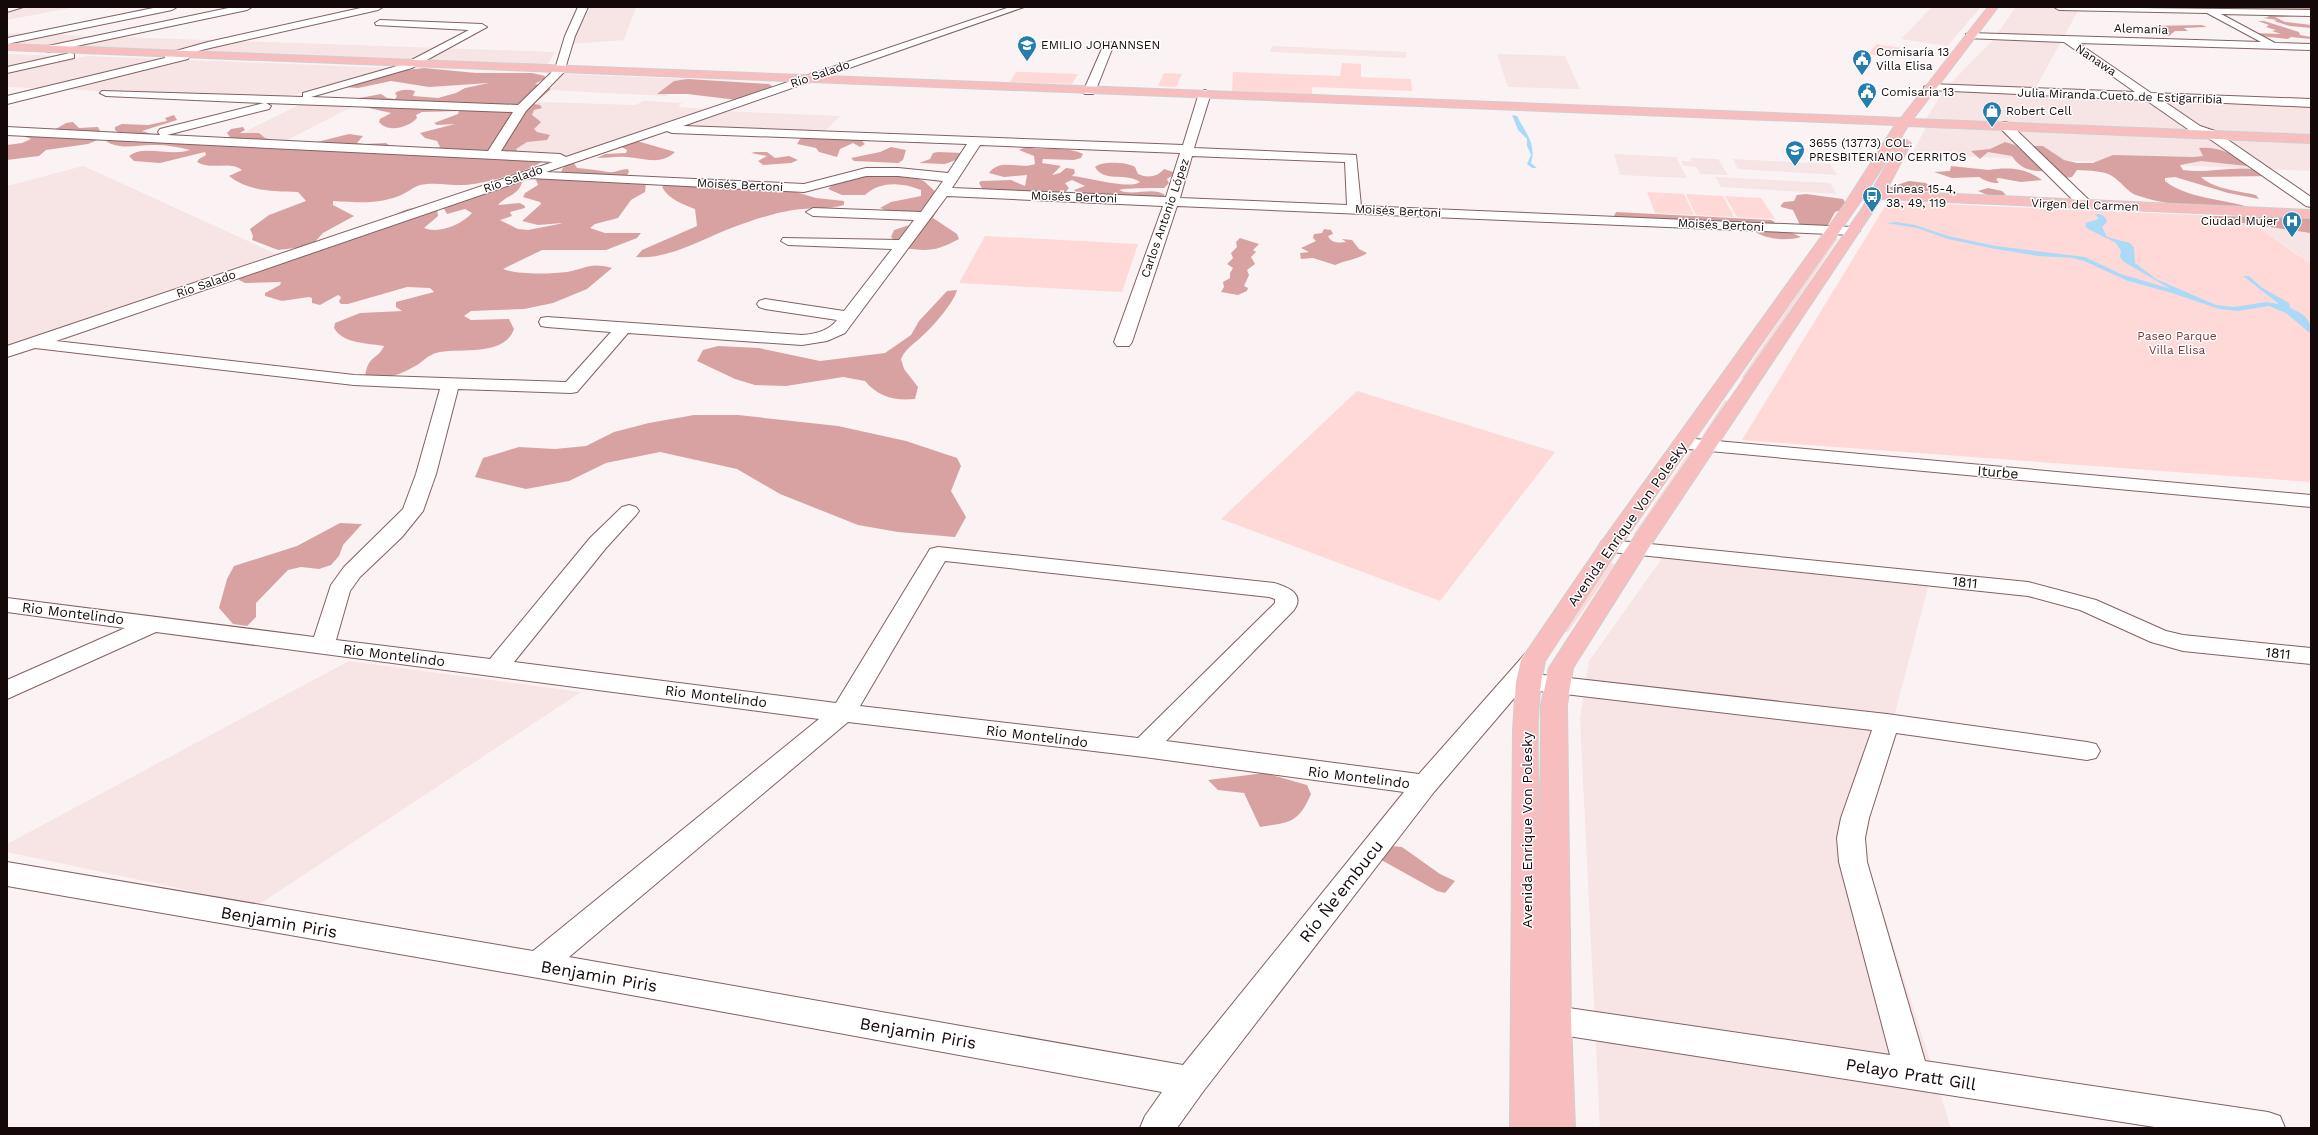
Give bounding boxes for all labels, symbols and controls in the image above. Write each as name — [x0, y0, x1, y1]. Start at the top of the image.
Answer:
street label: Alemania — [2114, 21, 2169, 37]
school or university icon: EMILIO JOHANNSEN — [1016, 34, 1038, 62]
place label: EMILIO JOHANNSEN — [1041, 38, 1160, 52]
street label: Nanawa — [2073, 41, 2119, 79]
place label: Comisaría 13 Villa Elisa — [1876, 45, 1949, 73]
public building icon: Comisaría 13 Villa Elisa — [1851, 48, 1873, 76]
street label: Río Salado — [788, 57, 852, 91]
public building icon: Comisaria 13 — [1856, 81, 1878, 109]
place label: Comisaria 13 — [1881, 85, 1954, 99]
street label: Julia Miranda Cueto de Estigarribia — [2017, 85, 2223, 107]
shop icon: Robert Cell — [1981, 100, 2003, 128]
place label: Robert Cell — [2006, 104, 2072, 118]
place label: 3655 (13773) COL. PRESBITERIANO CERRITOS — [1809, 136, 1966, 164]
school or university icon: 3655 (13773) COL. PRESBITERIANO CERRITOS — [1784, 139, 1806, 167]
street label: Carlos Antonio López — [1138, 157, 1192, 279]
street label: Río Salado — [481, 162, 545, 196]
street label: Moisés Bertoni — [697, 176, 783, 194]
place label: Líneas 15-4, 38, 49, 119 — [1886, 182, 1956, 210]
bus stop icon: Líneas 15-4, 38, 49, 119 — [1861, 185, 1883, 213]
street label: Moisés Bertoni — [1031, 188, 1117, 206]
street label: Virgen del Carmen — [2031, 196, 2139, 214]
street label: Moisés Bertoni — [1355, 202, 1441, 220]
hospital icon: Ciudad Mujer — [2281, 210, 2303, 238]
place label: Ciudad Mujer — [2201, 214, 2278, 228]
street label: Moisés Bertoni — [1678, 216, 1764, 234]
street label: Río Salado — [174, 267, 238, 301]
park label: Paseo Parque Villa Elisa — [2137, 329, 2217, 357]
street label: Avenida Enrique Von Polesky — [1564, 438, 1690, 609]
street label: Iturbe — [1977, 462, 2019, 482]
street label: 1811 — [1952, 573, 1978, 591]
street label: Rio Montelindo — [21, 599, 125, 627]
street label: Rio Montelindo — [342, 641, 446, 669]
street label: 1811 — [2265, 644, 2291, 662]
street label: Rio Montelindo — [664, 682, 768, 710]
street label: Rio Montelindo — [985, 722, 1089, 750]
street label: Avenida Enrique Von Polesky — [1519, 731, 1535, 928]
street label: Rio Montelindo — [1307, 763, 1411, 791]
street label: Río Ñe'embucu — [1295, 836, 1387, 946]
street label: Benjamin Piris — [219, 902, 339, 942]
street label: Benjamin Piris — [539, 956, 659, 996]
street label: Benjamin Piris — [858, 1013, 978, 1053]
street label: Pelayo Pratt Gill — [1844, 1054, 1978, 1094]

